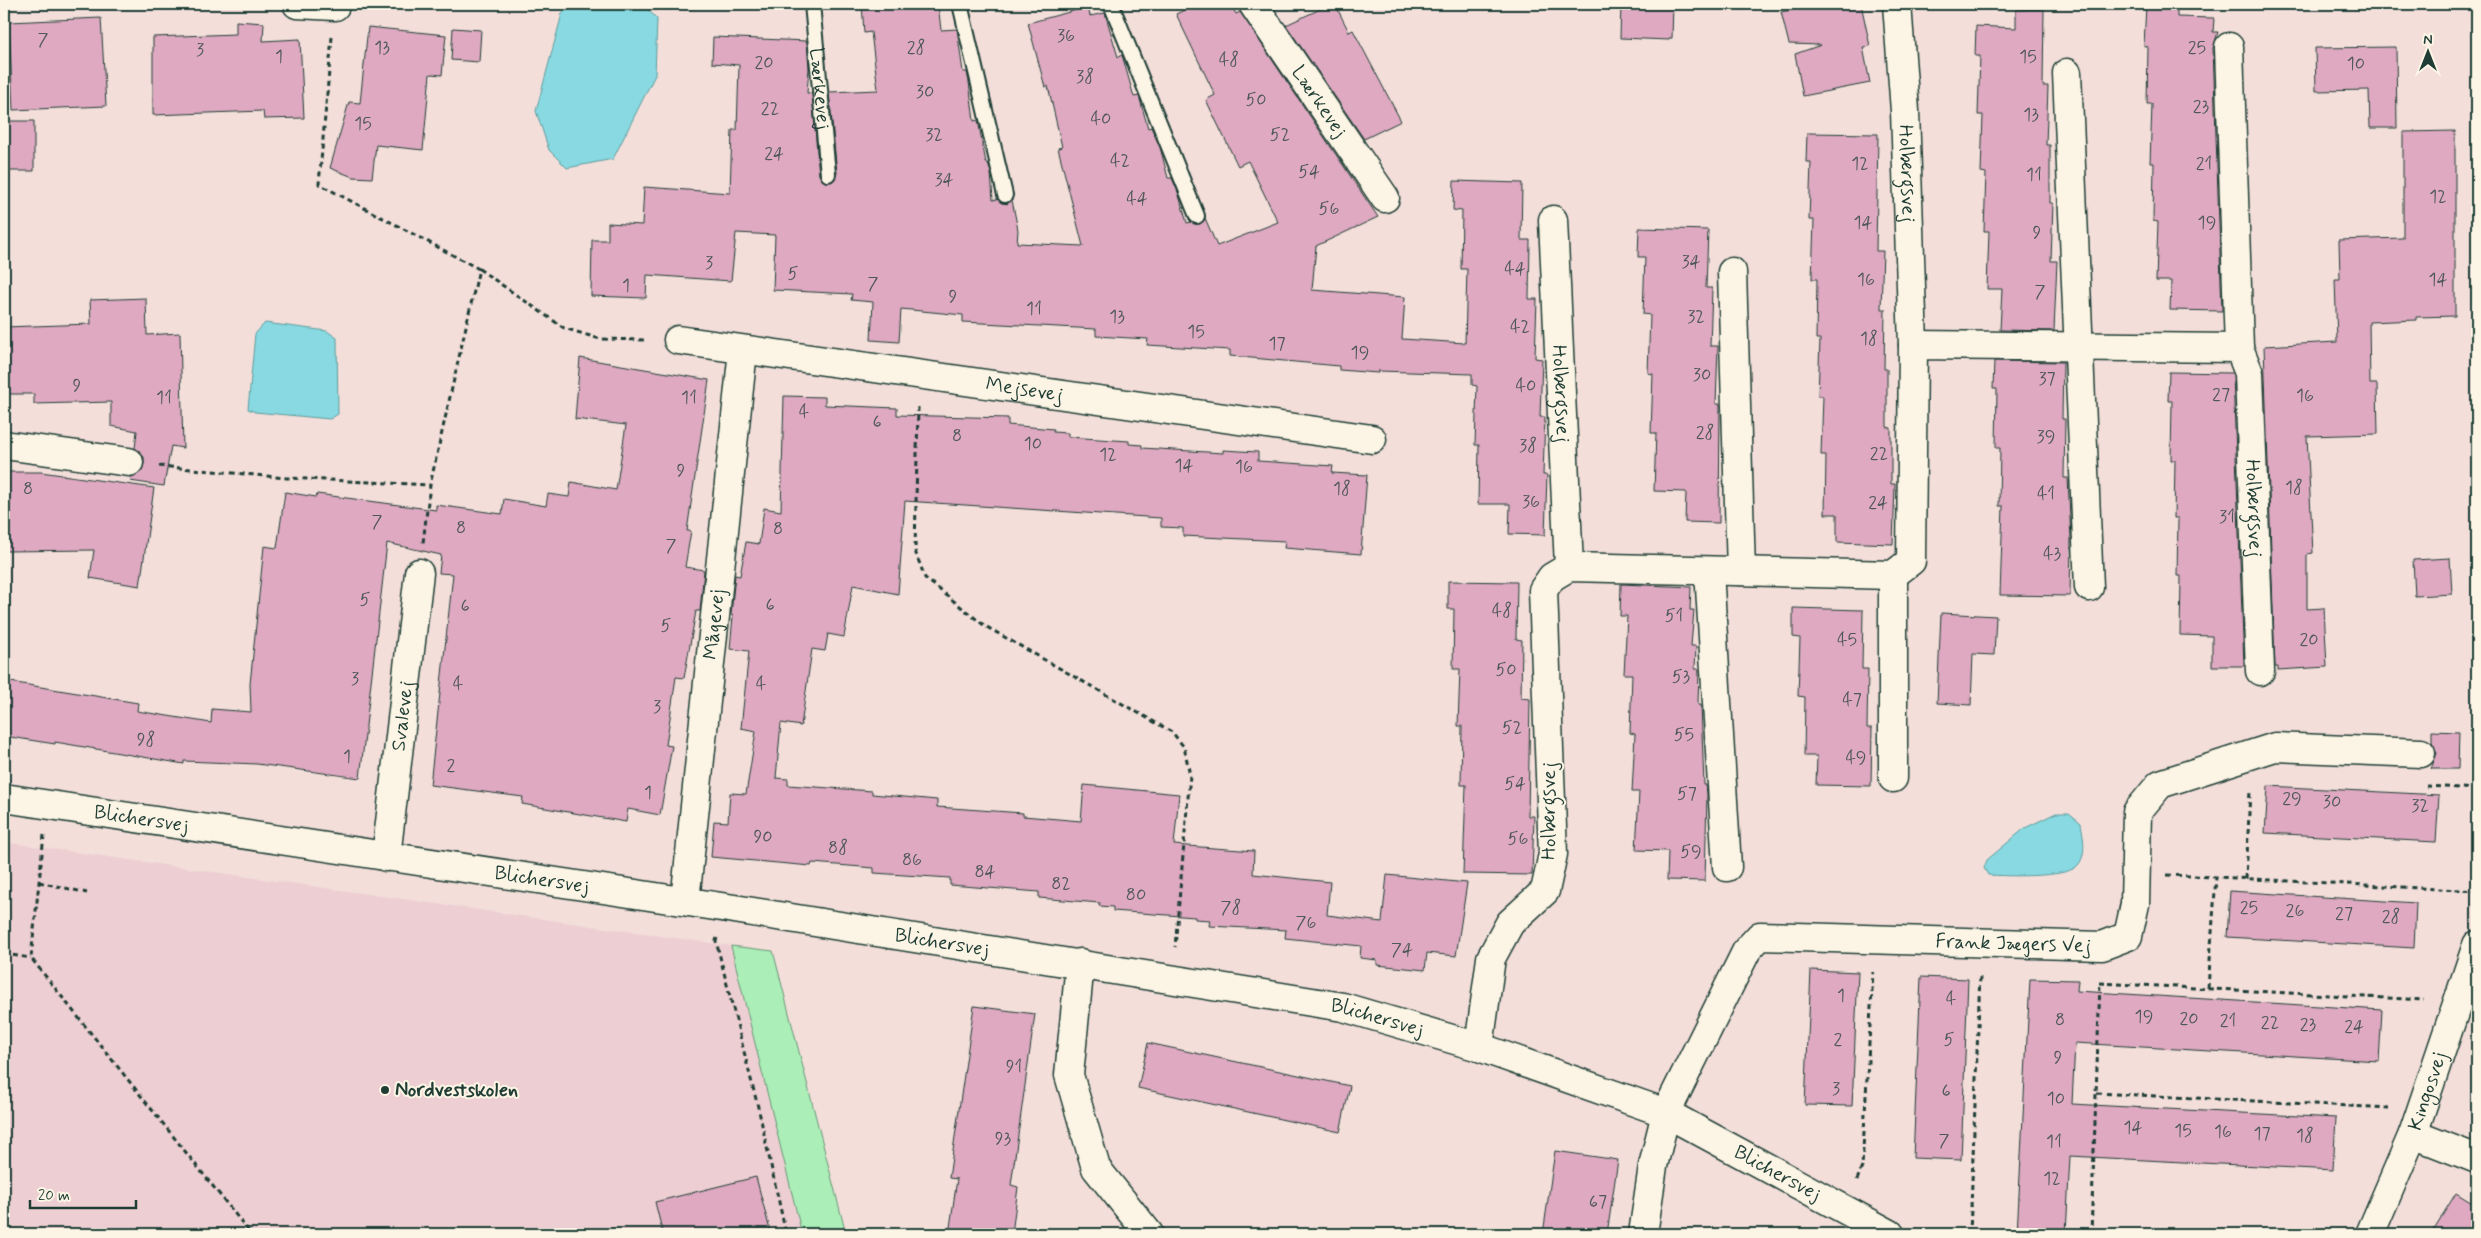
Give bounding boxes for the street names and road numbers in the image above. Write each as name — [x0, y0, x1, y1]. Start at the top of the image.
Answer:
street label: Lærkevej — [803, 47, 837, 131]
street label: Lærkevej — [1285, 60, 1354, 143]
street label: Holbergsvej — [1892, 124, 1922, 223]
street label: Holbergsvej — [1545, 344, 1577, 443]
street label: Mejsevej — [984, 371, 1065, 408]
street label: Holbergsvej — [2239, 459, 2269, 558]
street label: Mågevej — [697, 588, 731, 661]
street label: Svalevej — [385, 679, 420, 753]
street label: Holbergsvej — [1536, 762, 1565, 860]
street label: Blichersvej — [92, 798, 191, 839]
street label: Blichersvej — [493, 859, 591, 900]
street label: Blichersvej — [893, 922, 991, 963]
street label: Frank Jægers Vej — [1935, 928, 2092, 959]
street label: Blichersvej — [1329, 992, 1427, 1044]
street label: Kingosvej — [2402, 1048, 2453, 1134]
street label: Blichersvej — [1729, 1139, 1826, 1208]

